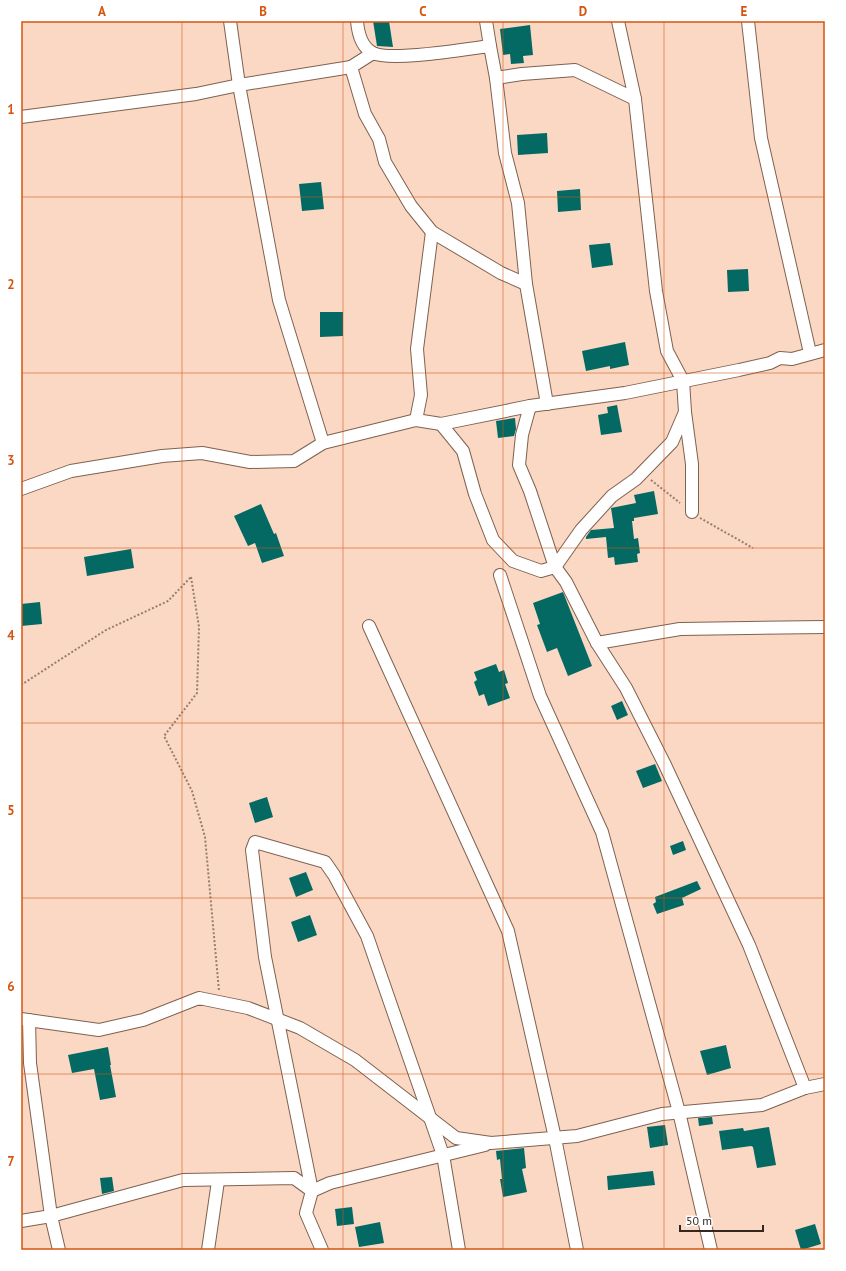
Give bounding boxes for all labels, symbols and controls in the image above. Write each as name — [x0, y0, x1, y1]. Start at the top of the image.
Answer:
text: A — [98, 3, 106, 20]
text: B — [259, 3, 267, 20]
text: C — [419, 3, 427, 20]
text: D — [579, 3, 587, 20]
text: E — [741, 3, 748, 20]
text: 1 — [7, 101, 15, 118]
text: 2 — [7, 276, 15, 293]
text: 3 — [7, 452, 15, 469]
text: 4 — [7, 627, 15, 644]
text: 5 — [7, 802, 15, 819]
text: 6 — [7, 978, 15, 995]
text: 7 — [7, 1153, 15, 1170]
scale bar — [680, 1207, 763, 1233]
text: 50 m — [686, 1213, 712, 1228]

